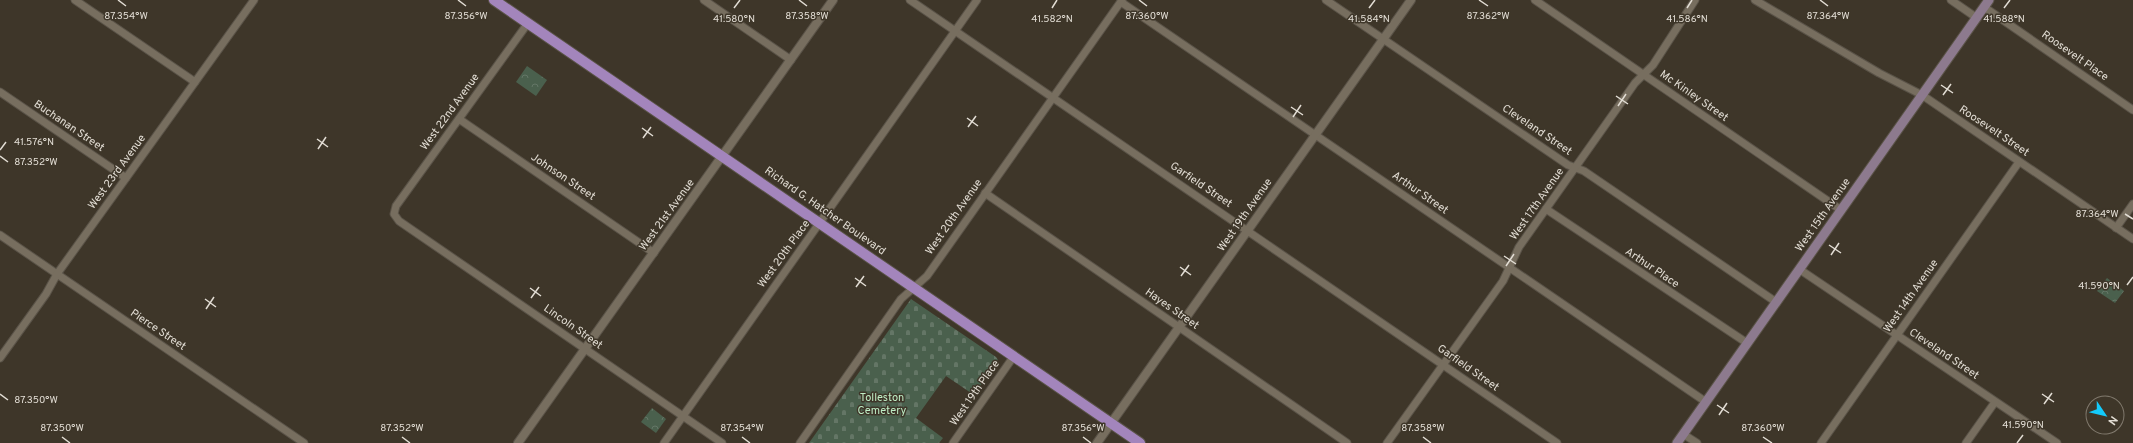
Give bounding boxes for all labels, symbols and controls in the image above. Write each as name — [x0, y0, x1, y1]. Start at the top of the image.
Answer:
text: 87.354°W — [104, 10, 148, 23]
text: 87.356°W — [444, 10, 488, 23]
text: 87.358°W — [785, 10, 829, 23]
text: 87.360°W — [1125, 10, 1169, 23]
text: 87.362°W — [1466, 10, 1510, 23]
text: 87.364°W — [1806, 10, 1850, 23]
text: 41.580°N — [713, 13, 755, 26]
text: 41.582°N — [1031, 13, 1073, 26]
text: 41.584°N — [1348, 13, 1390, 26]
text: 41.586°N — [1666, 13, 1708, 26]
text: 41.588°N — [1983, 13, 2025, 26]
street label: Roosevelt Place — [2039, 28, 2111, 84]
street label: Mc Kinley Street — [1657, 67, 1731, 125]
street label: West 22nd Avenue — [417, 71, 483, 153]
street label: Buchanan Street — [31, 97, 107, 155]
street label: Cleveland Street — [1499, 101, 1575, 159]
street label: Roosevelt Street — [1956, 102, 2032, 160]
street label: West 23rd Avenue — [85, 132, 149, 212]
text: 41.576°N — [14, 136, 54, 149]
street label: Johnson Street — [528, 150, 598, 204]
text: 87.352°W — [14, 156, 58, 169]
street label: Garfield Street — [1167, 159, 1235, 211]
street label: Richard G. Hatcher Boulevard — [762, 164, 888, 258]
street label: West 17th Avenue — [1507, 165, 1567, 243]
street label: Arthur Street — [1389, 168, 1451, 218]
street label: West 15th Avenue — [1792, 175, 1854, 254]
street label: West 21st Avenue — [636, 176, 698, 254]
street label: West 20th Avenue — [923, 176, 985, 258]
street label: West 19th Avenue — [1215, 176, 1276, 254]
text: 87.364°W — [2075, 208, 2119, 221]
street label: West 20th Place — [755, 217, 813, 291]
street label: Arthur Place — [1622, 245, 1682, 291]
street label: West 14th Avenue — [1880, 257, 1942, 335]
text: 41.590°N — [2078, 280, 2120, 293]
street label: Hayes Street — [1142, 285, 1202, 333]
street label: Lincoln Street — [541, 301, 605, 353]
street label: Pierce Street — [127, 306, 189, 354]
street label: Cleveland Street — [1906, 325, 1982, 383]
street label: Garfield Street — [1434, 342, 1502, 394]
street label: West 19th Place — [947, 357, 1003, 429]
park label: Tolleston Cemetery — [858, 391, 907, 418]
text: 87.350°W — [14, 394, 58, 407]
north arrow — [2085, 395, 2125, 435]
text: N — [2104, 413, 2120, 427]
text: 41.590°N — [2002, 419, 2044, 432]
text: 87.350°W — [40, 422, 84, 435]
text: 87.352°W — [380, 422, 424, 435]
text: 87.354°W — [720, 422, 764, 435]
text: 87.356°W — [1061, 422, 1105, 435]
text: 87.358°W — [1401, 422, 1445, 435]
text: 87.360°W — [1741, 422, 1785, 435]

